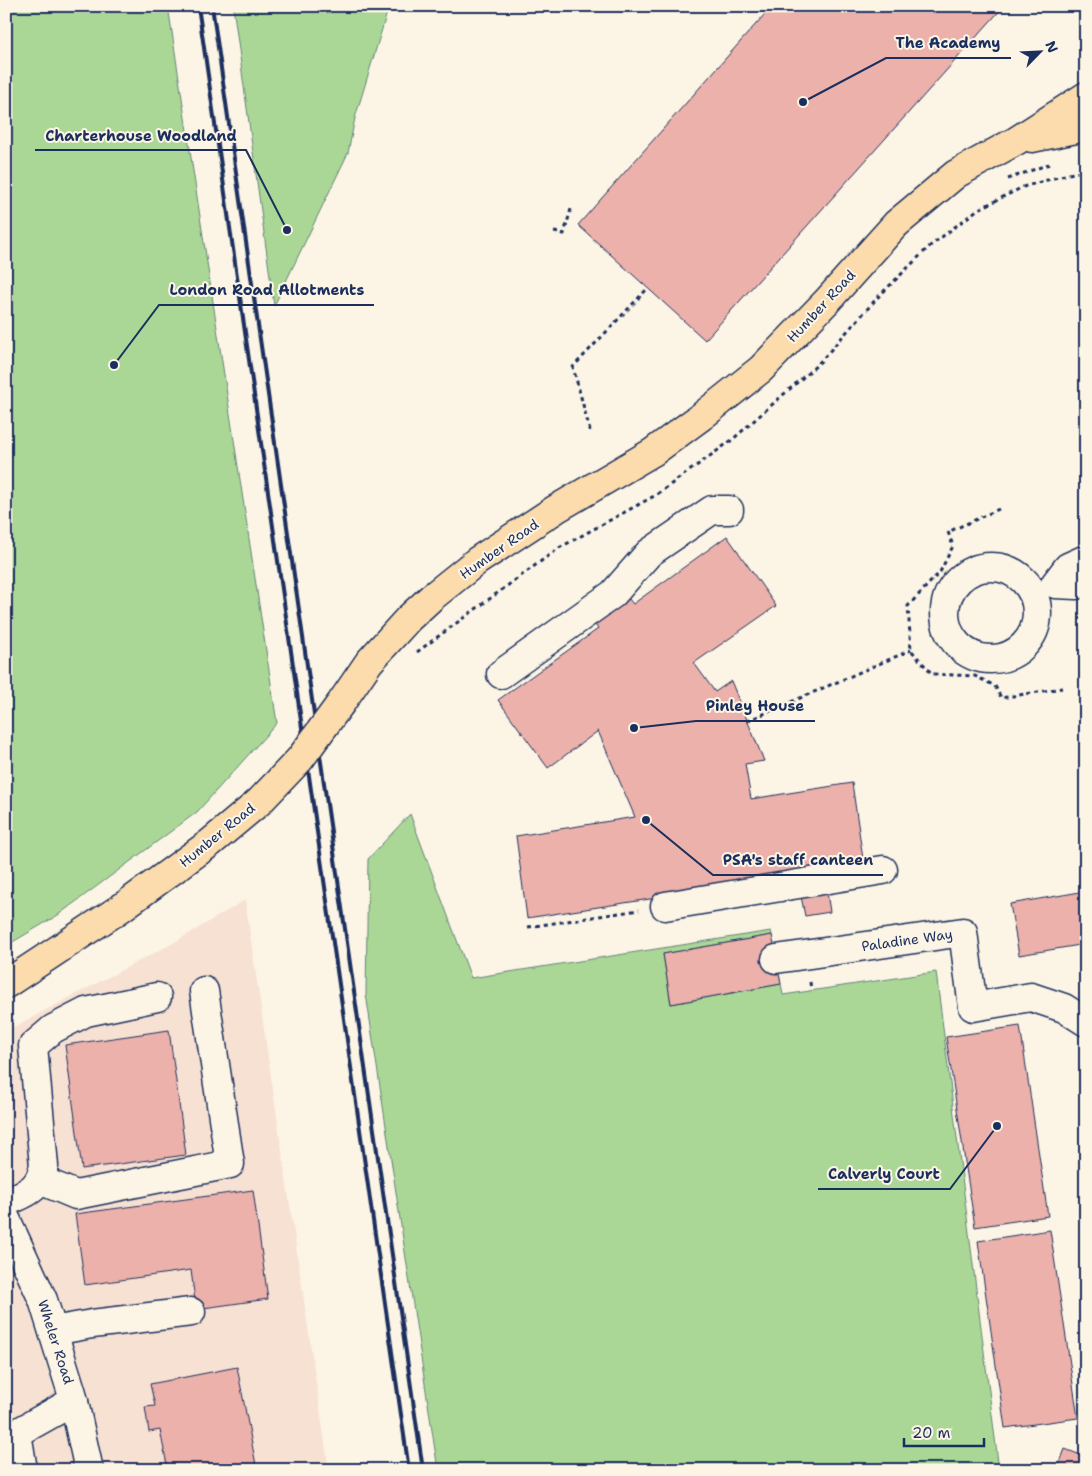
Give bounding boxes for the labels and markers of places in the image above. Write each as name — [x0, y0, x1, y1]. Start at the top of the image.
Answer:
callout: The Academy — [886, 28, 1011, 58]
callout: Charterhouse Woodland — [35, 120, 246, 150]
callout: London Road Allotments — [159, 275, 374, 305]
callout: Pinley House — [696, 691, 815, 721]
callout: PSA's staff canteen — [713, 845, 883, 875]
callout: Calverly Court — [818, 1159, 950, 1189]

